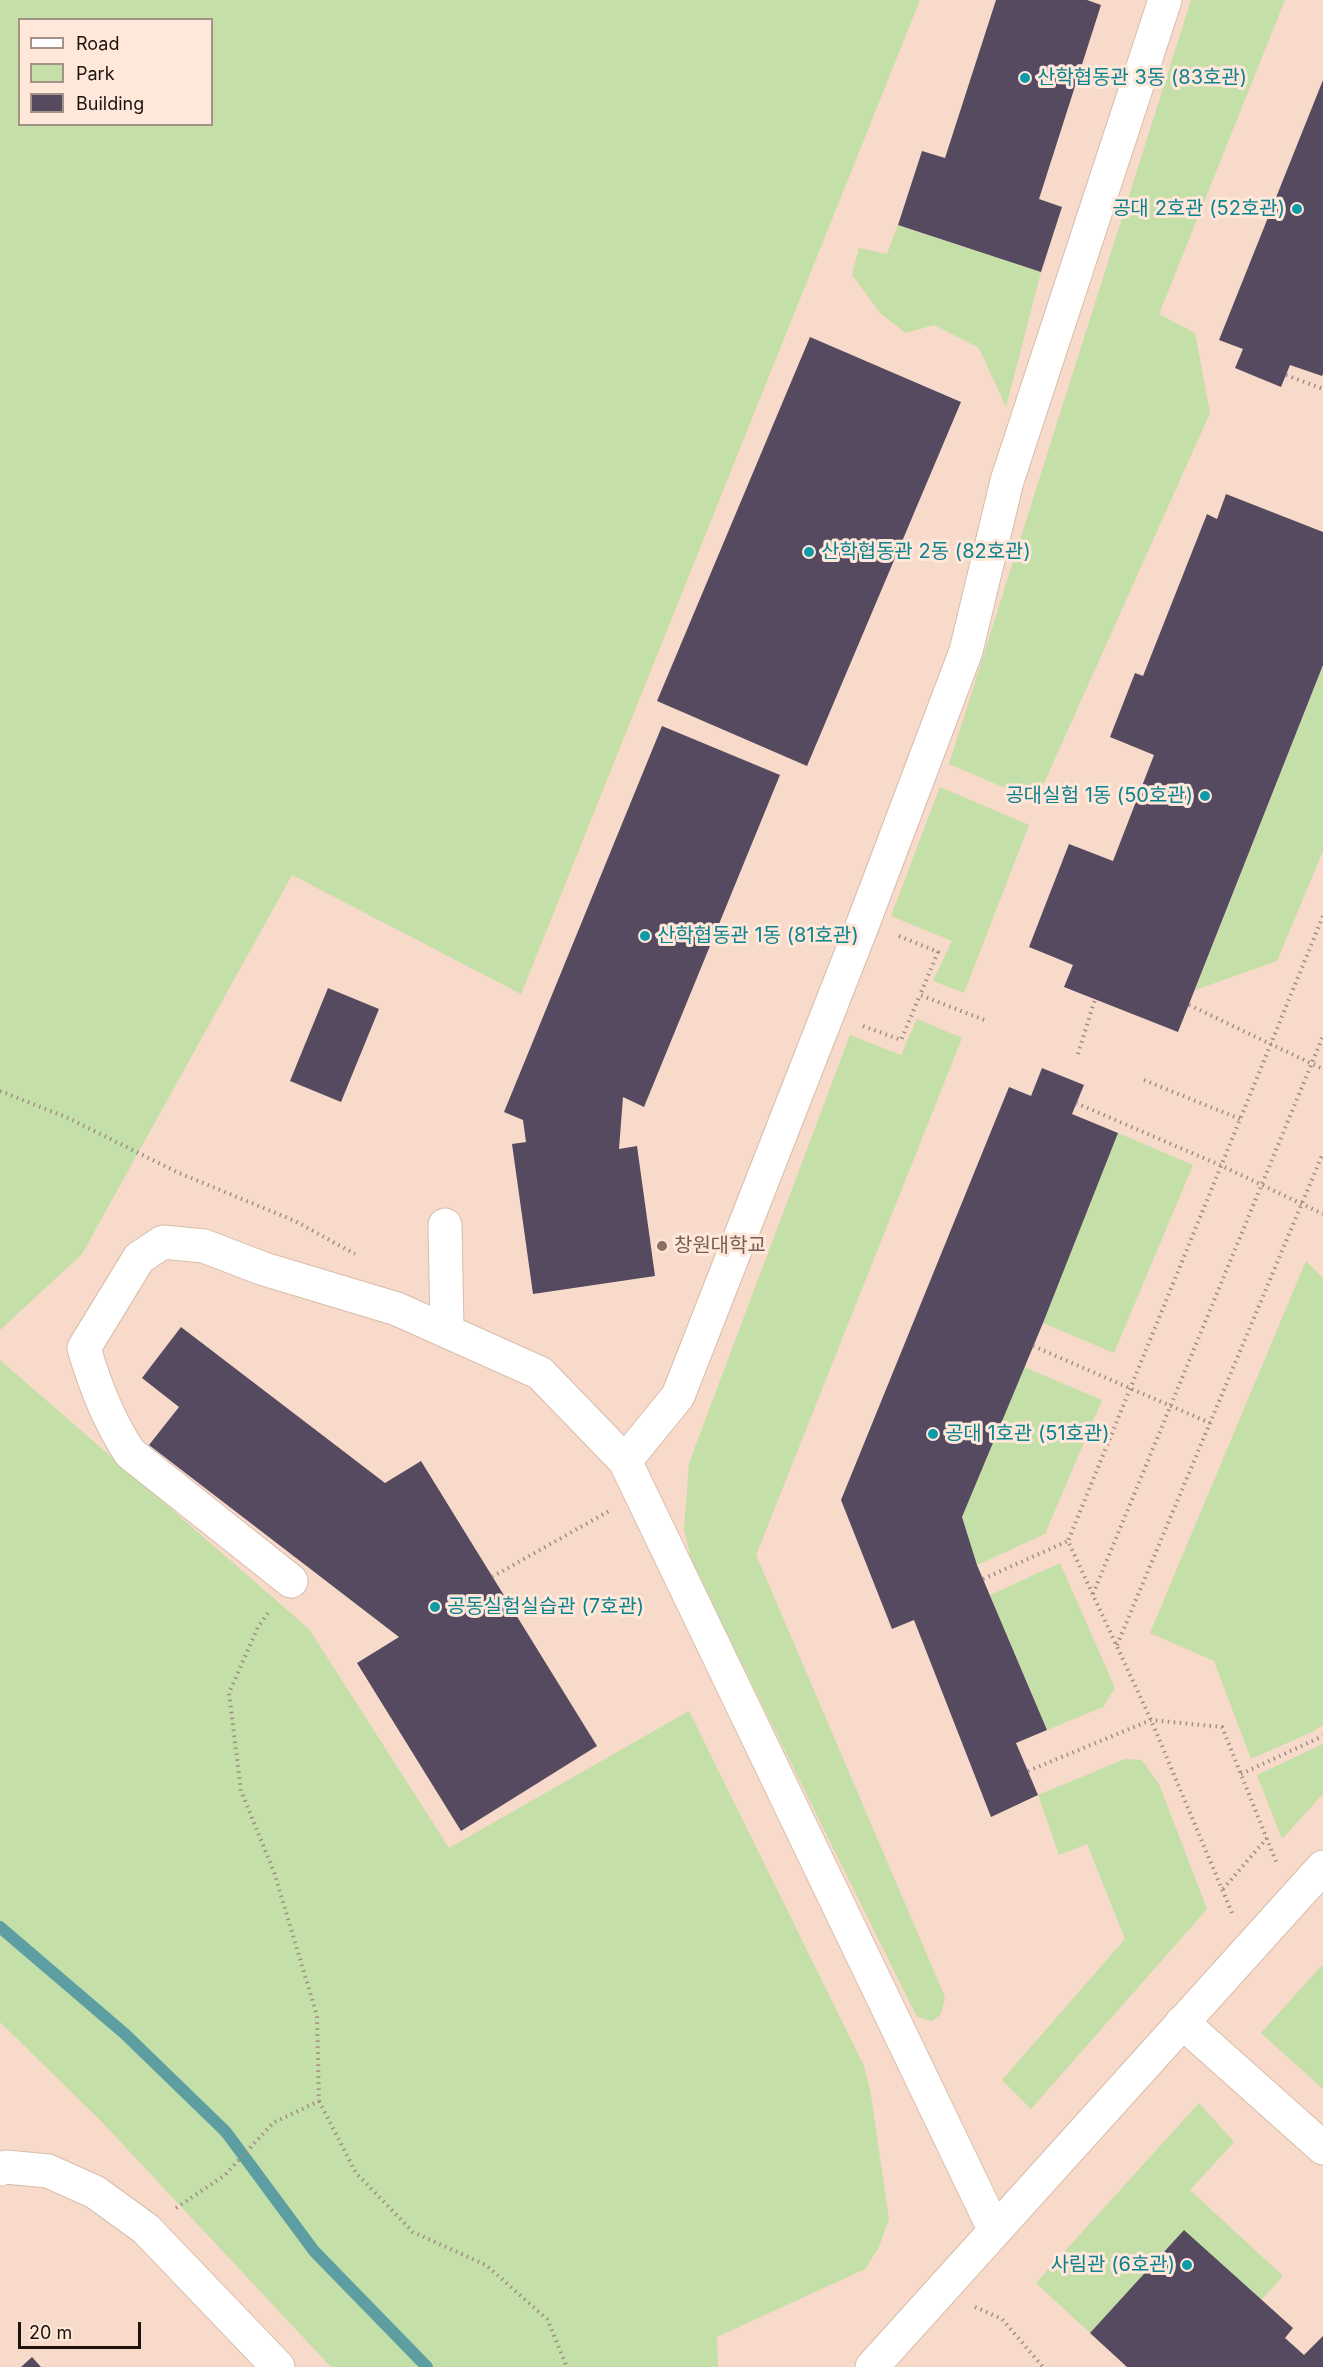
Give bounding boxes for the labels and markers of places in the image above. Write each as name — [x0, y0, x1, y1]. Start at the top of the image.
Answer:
place label: 산학협동관 3동 (83호관) — [1037, 66, 1247, 90]
marker: 산학협동관 3동 (83호관) — [1018, 71, 1032, 85]
place label: 공대 2호관 (52호관) — [1112, 197, 1285, 221]
marker: 공대 2호관 (52호관) — [1290, 202, 1304, 216]
place label: 산학협동관 2동 (82호관) — [821, 540, 1031, 564]
marker: 산학협동관 2동 (82호관) — [802, 545, 816, 559]
place label: 공대실험 1동 (50호관) — [1005, 784, 1193, 808]
marker: 공대실험 1동 (50호관) — [1198, 789, 1212, 803]
place label: 산학협동관 1동 (81호관) — [657, 924, 859, 948]
marker: 산학협동관 1동 (81호관) — [638, 929, 652, 943]
place label: 창원대학교 — [674, 1234, 766, 1258]
marker: 창원대학교 — [655, 1239, 669, 1253]
place label: 공대 1호관 (51호관) — [945, 1422, 1110, 1446]
marker: 공대 1호관 (51호관) — [926, 1427, 940, 1441]
place label: 공동실험실습관 (7호관) — [447, 1595, 644, 1619]
marker: 공동실험실습관 (7호관) — [428, 1600, 442, 1614]
place label: 사림관 (6호관) — [1050, 2253, 1175, 2277]
marker: 사림관 (6호관) — [1180, 2258, 1194, 2272]

